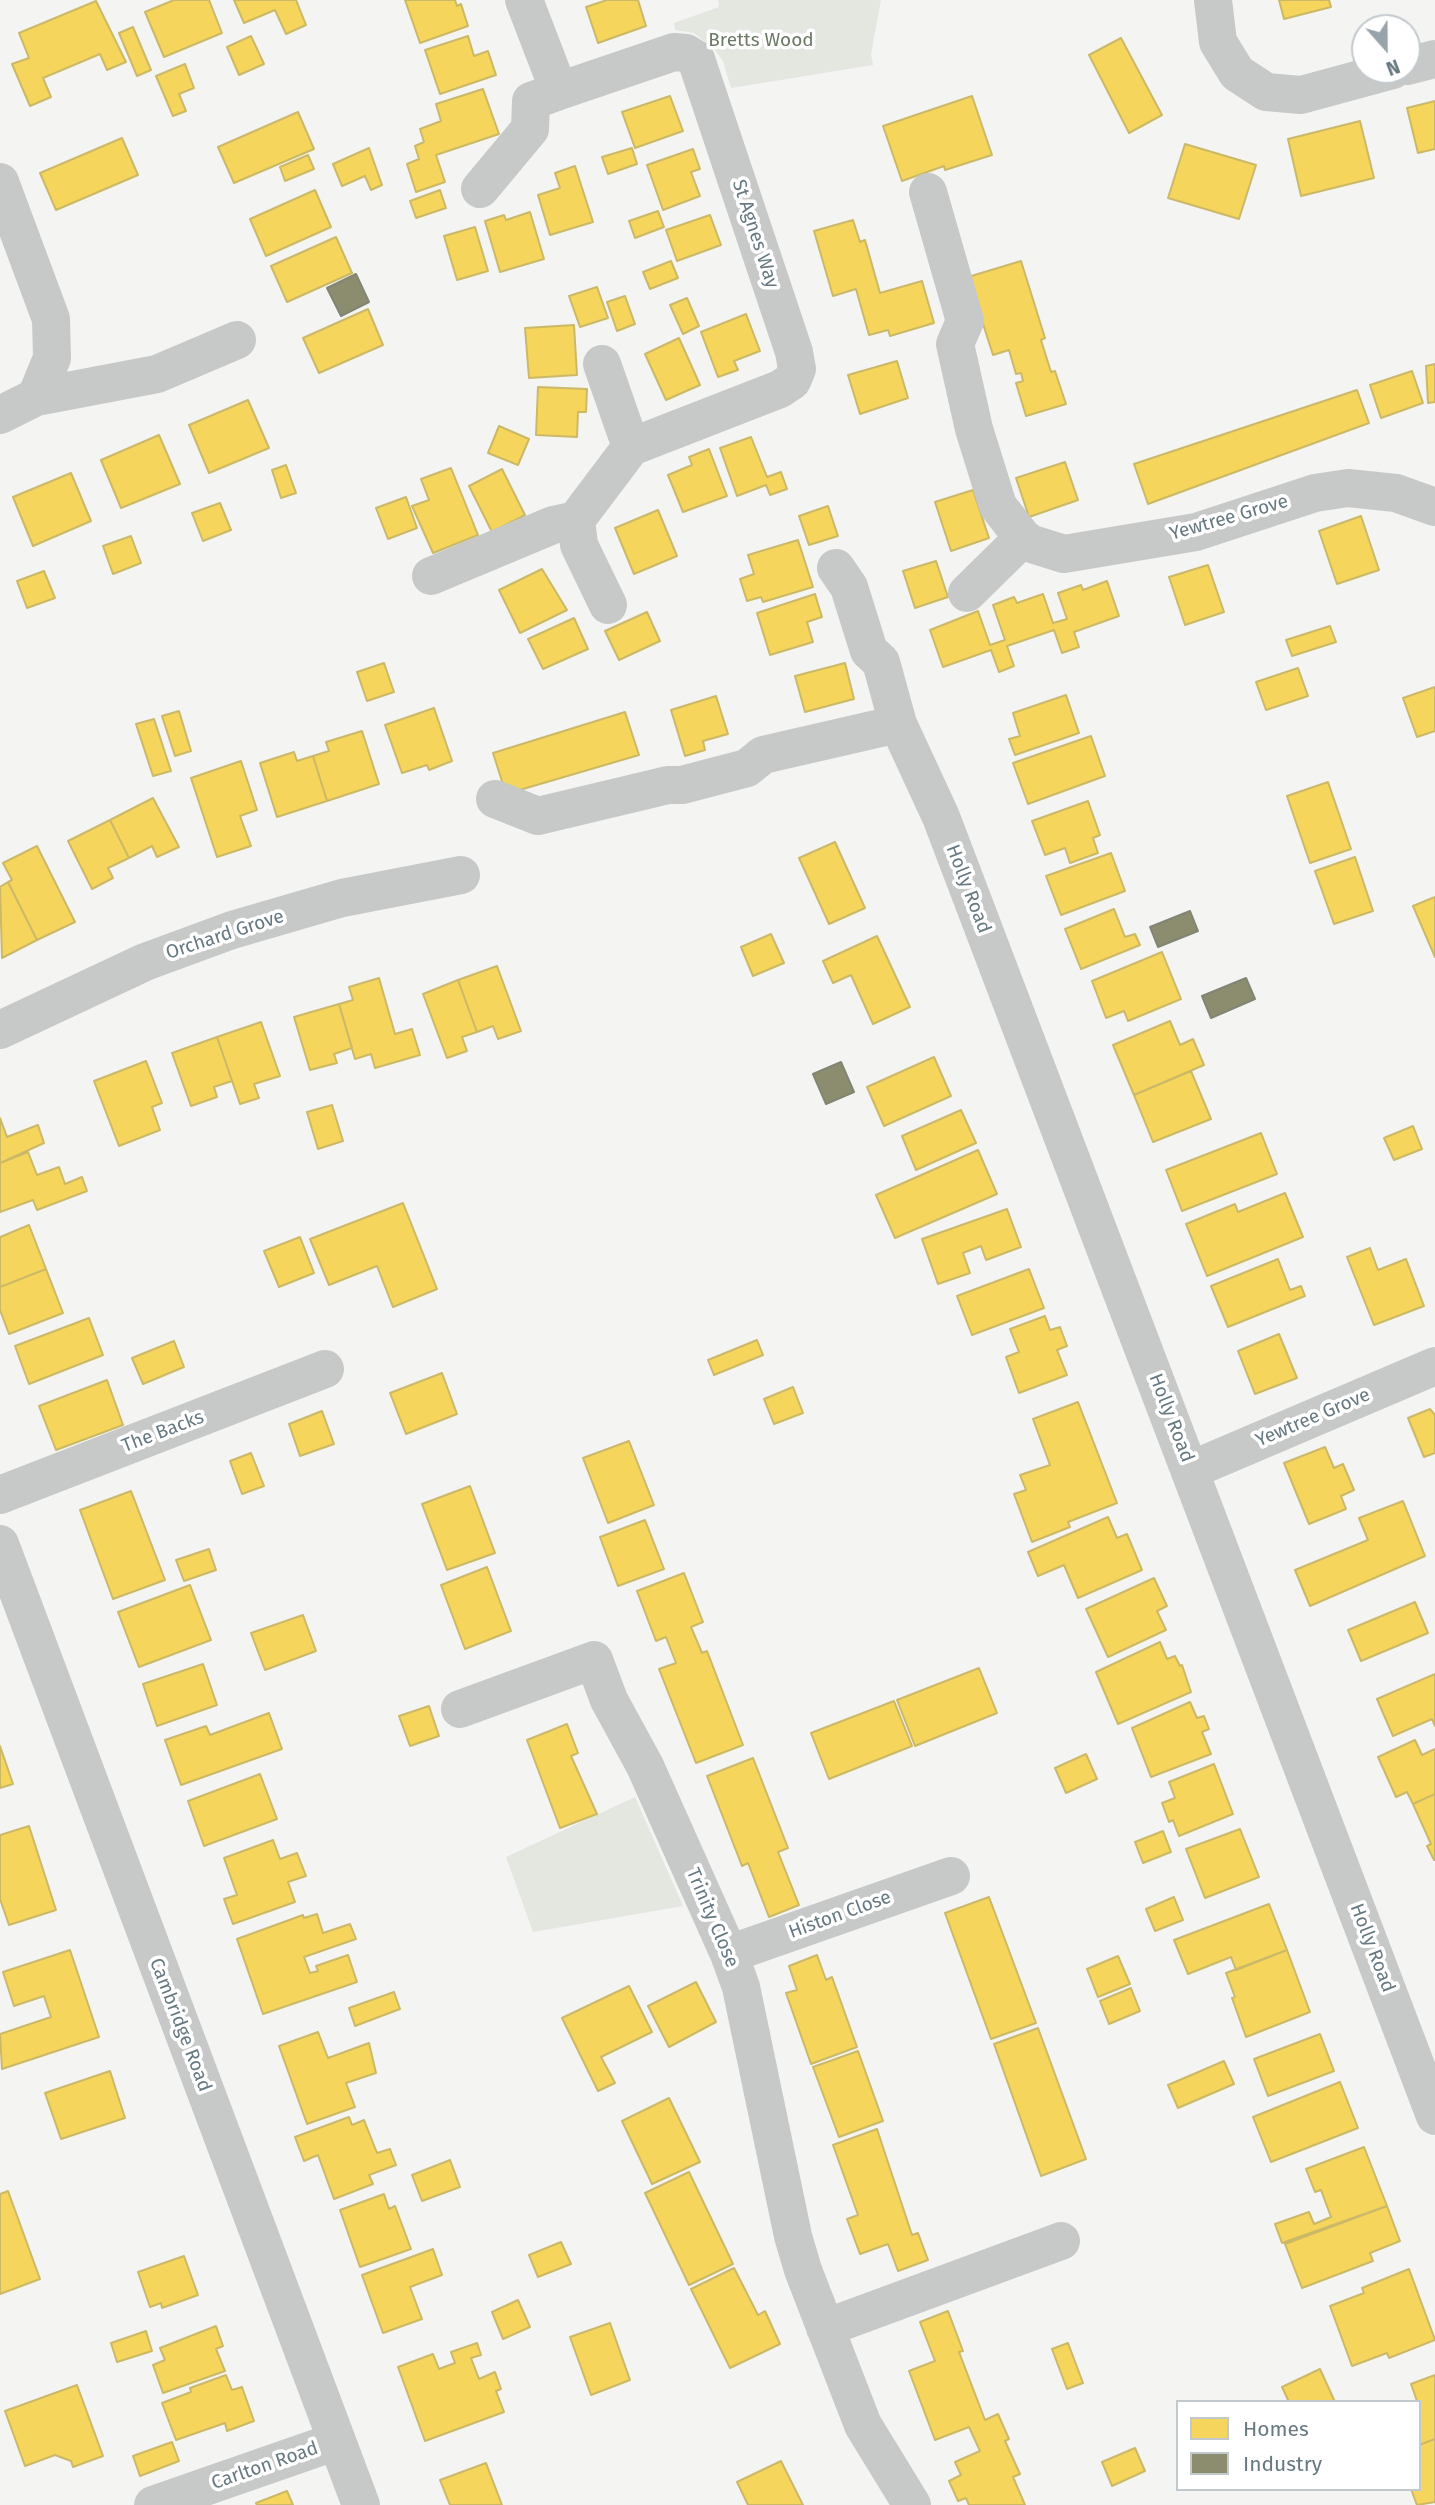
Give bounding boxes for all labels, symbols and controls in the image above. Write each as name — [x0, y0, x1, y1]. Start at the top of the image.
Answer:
north arrow — [1351, 14, 1421, 84]
park label: Bretts Wood — [708, 30, 814, 52]
text: N — [1383, 54, 1403, 80]
street label: St Agnes Way — [727, 177, 783, 291]
street label: Yewtree Grove — [1167, 490, 1291, 546]
street label: Holly Road — [941, 841, 995, 937]
street label: Orchard Grove — [163, 905, 287, 965]
street label: Holly Road — [1144, 1370, 1198, 1466]
street label: Yewtree Grove — [1252, 1384, 1374, 1452]
street label: The Backs — [119, 1406, 207, 1458]
street label: Trinity Close — [681, 1865, 743, 1971]
street label: Histon Close — [786, 1886, 894, 1944]
street label: Holly Road — [1345, 1900, 1399, 1996]
street label: Cambridge Road — [144, 1955, 216, 2095]
legend — [1176, 2400, 1421, 2491]
text: Homes — [1243, 2416, 1309, 2442]
street label: Carlton Road — [209, 2437, 321, 2495]
text: Industry — [1243, 2451, 1322, 2477]

